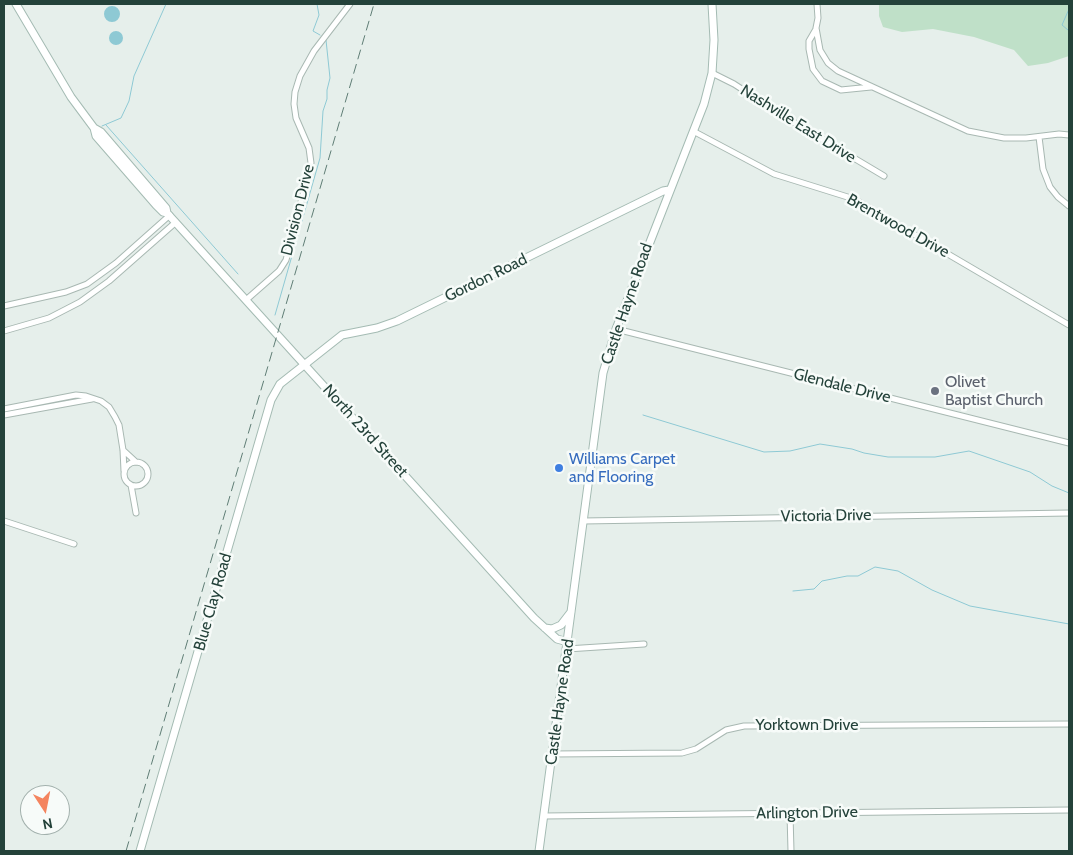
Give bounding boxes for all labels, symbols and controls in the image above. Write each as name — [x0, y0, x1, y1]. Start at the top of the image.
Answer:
street label: Nashville East Drive — [737, 81, 859, 167]
street label: Division Drive — [277, 162, 319, 258]
street label: Brentwood Drive — [843, 190, 953, 262]
street label: Castle Hayne Road — [597, 241, 657, 367]
street label: Gordon Road — [442, 250, 530, 306]
street label: Glendale Drive — [791, 365, 893, 407]
place label: Olivet Baptist Church — [945, 372, 1043, 410]
street label: North 23rd Street — [318, 381, 412, 481]
marker: Olivet Baptist Church — [929, 385, 941, 397]
place label: Williams Carpet and Flooring — [569, 449, 675, 487]
marker: Williams Carpet and Flooring — [553, 462, 565, 474]
street label: Victoria Drive — [780, 506, 872, 526]
street label: Blue Clay Road — [190, 551, 236, 653]
street label: Castle Hayne Road — [542, 638, 578, 766]
street label: Yorktown Drive — [756, 715, 858, 735]
north arrow — [20, 785, 70, 835]
street label: Arlington Drive — [756, 803, 858, 823]
text: N — [41, 814, 54, 834]

